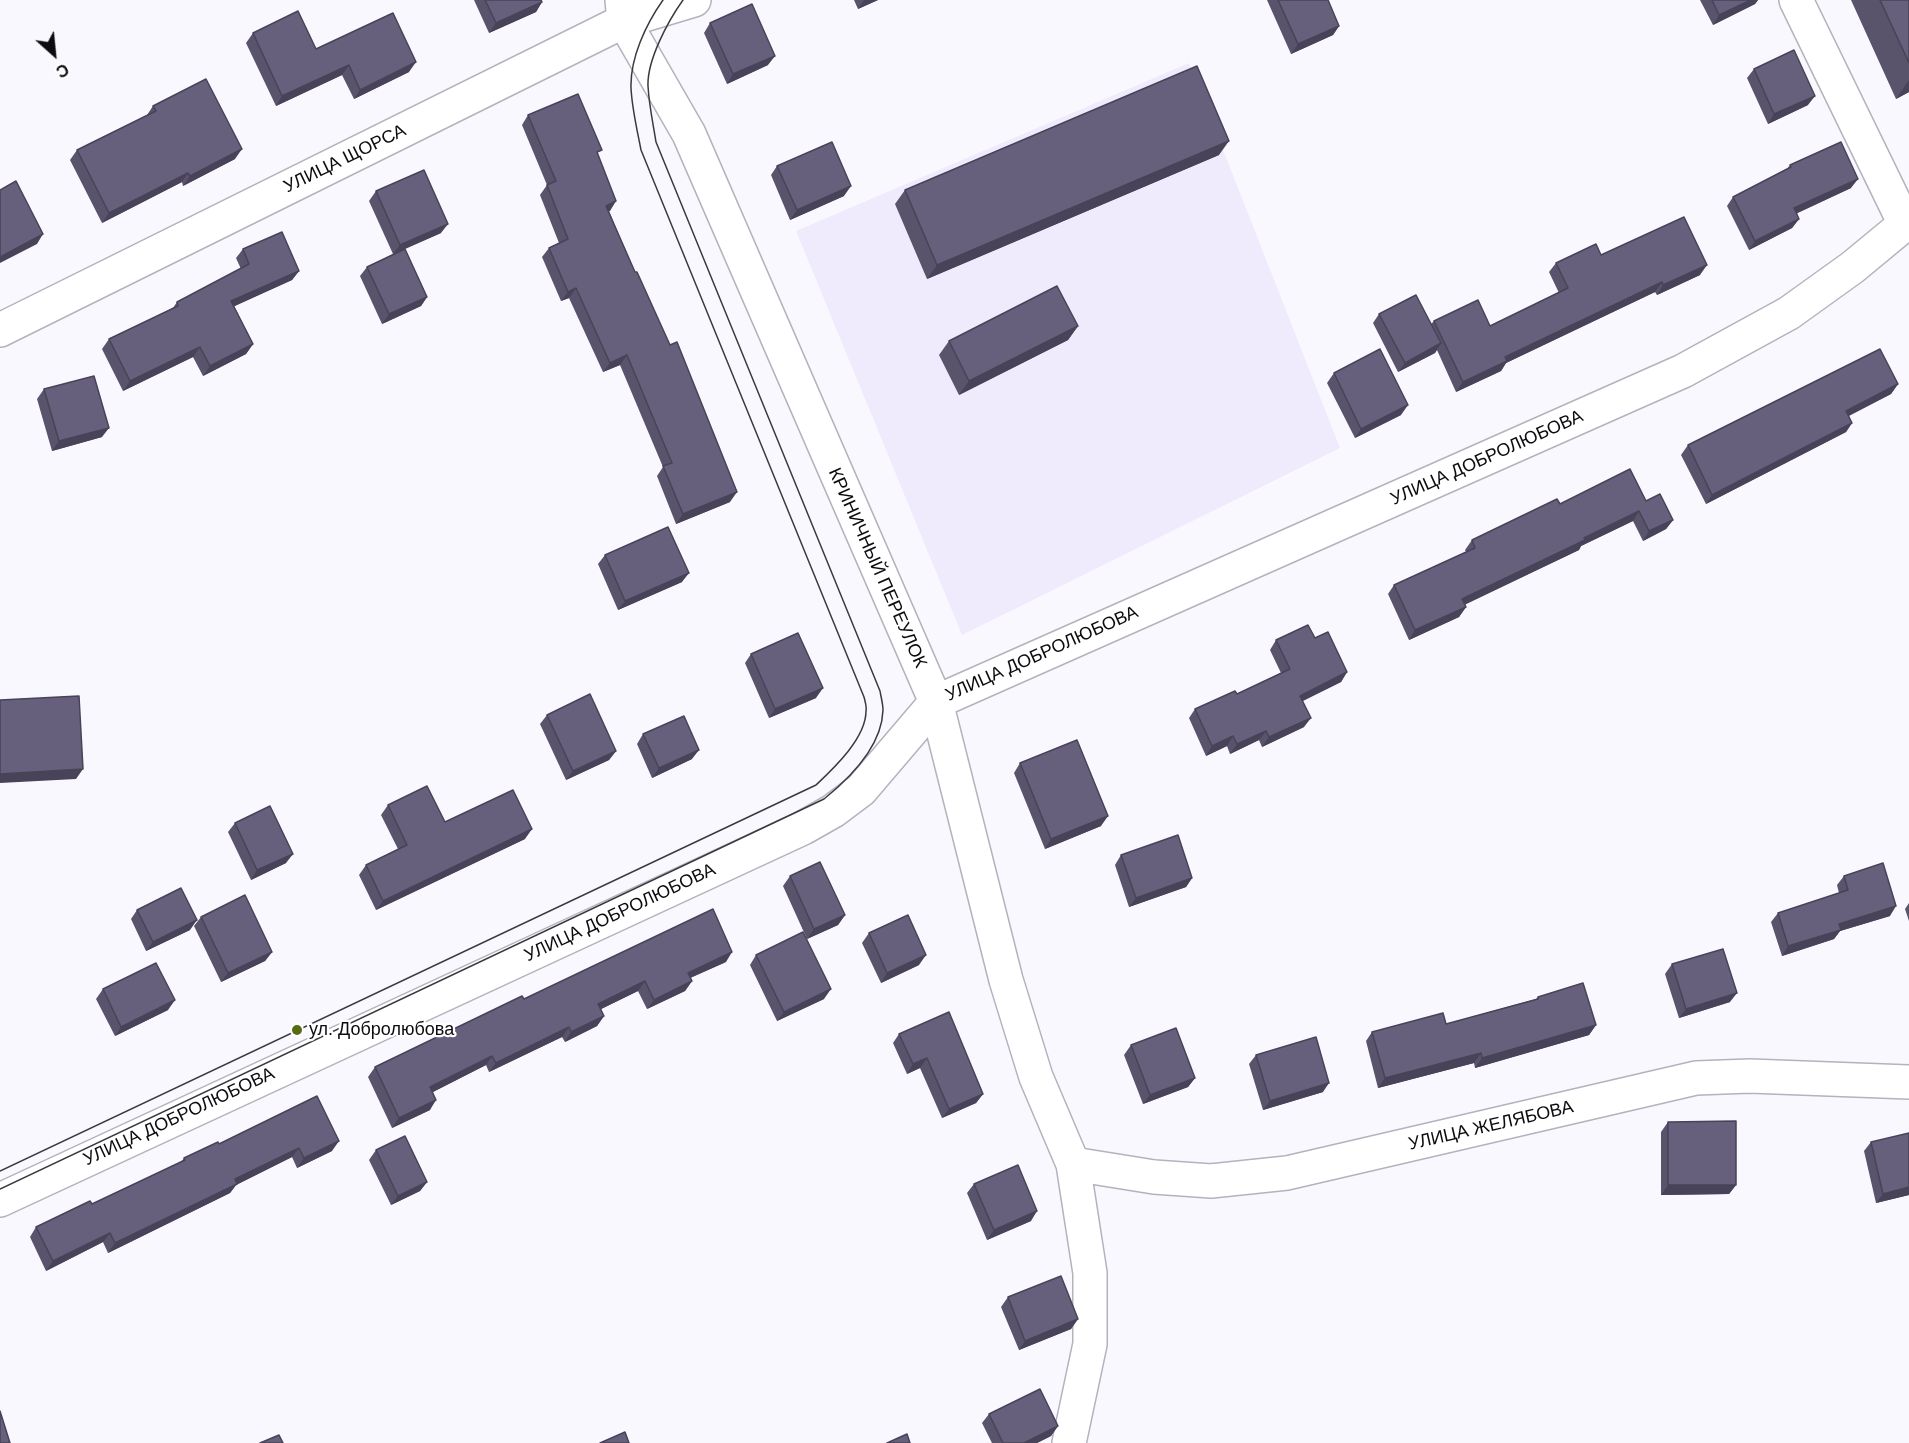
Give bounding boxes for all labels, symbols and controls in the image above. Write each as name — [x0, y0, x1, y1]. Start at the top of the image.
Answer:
north arrow — [24, 24, 84, 84]
text: С — [53, 60, 71, 81]
street label: УЛИЦА ЩОРСА — [280, 120, 410, 198]
street label: УЛИЦА ДОБРОЛЮБОВА — [1387, 406, 1587, 510]
street label: КРИНИЧНЫЙ ПЕРЕУЛОК — [823, 465, 931, 671]
street label: УЛИЦА ДОБРОЛЮБОВА — [942, 602, 1142, 706]
street label: УЛИЦА ДОБРОЛЮБОВА — [521, 859, 719, 967]
place label: ул. Добролюбова — [309, 1019, 454, 1041]
marker: ул. Добролюбова — [290, 1023, 304, 1037]
street label: УЛИЦА ДОБРОЛЮБОВА — [80, 1063, 278, 1171]
street label: УЛИЦА ЖЕЛЯБОВА — [1407, 1097, 1575, 1155]

